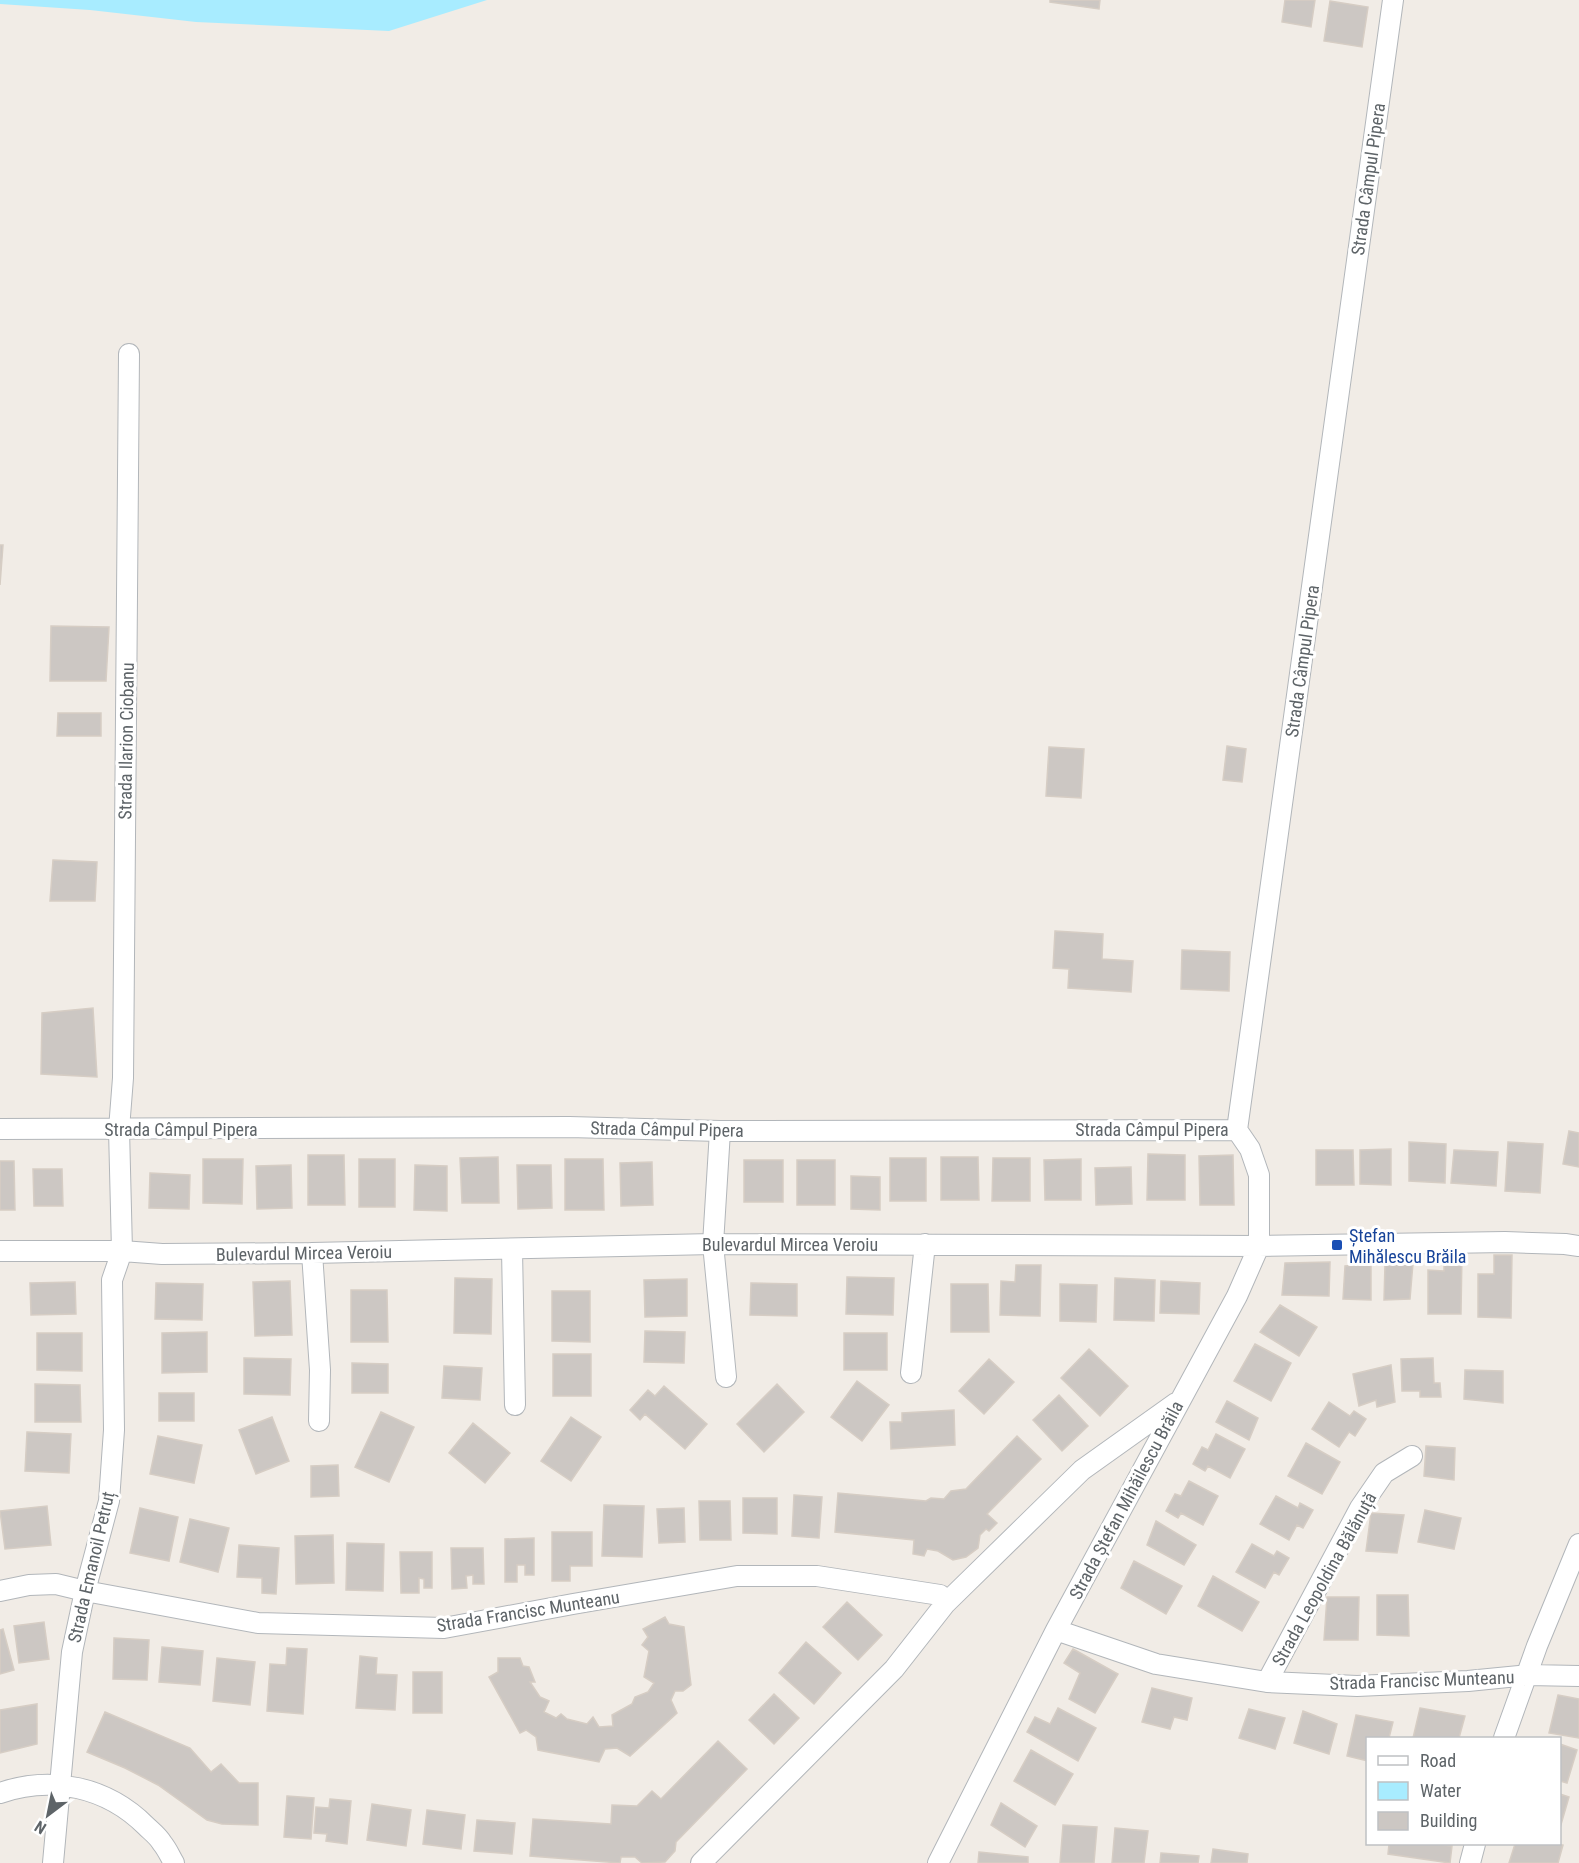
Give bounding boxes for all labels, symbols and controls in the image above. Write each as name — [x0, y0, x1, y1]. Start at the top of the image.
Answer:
street label: Strada Câmpul Pipera — [1347, 102, 1389, 256]
street label: Strada Câmpul Pipera — [1281, 584, 1323, 738]
street label: Strada Ilarion Ciobanu — [114, 662, 138, 820]
street label: Strada Câmpul Pipera — [590, 1117, 744, 1141]
street label: Strada Câmpul Pipera — [104, 1119, 258, 1140]
street label: Strada Câmpul Pipera — [1075, 1119, 1229, 1140]
place label: Ștefan Mihălescu Brăila — [1349, 1225, 1466, 1267]
street label: Bulevardul Mircea Veroiu — [702, 1234, 878, 1255]
marker: Ștefan Mihălescu Brăila — [1330, 1238, 1344, 1252]
street label: Bulevardul Mircea Veroiu — [216, 1241, 392, 1265]
street label: Strada Ștefan Mihăilescu Brăila — [1065, 1397, 1188, 1603]
street label: Strada Emanoil Petruț — [63, 1489, 120, 1645]
street label: Strada Leopoldina Bălănuță — [1267, 1489, 1381, 1670]
street label: Strada Francisc Munteanu — [435, 1586, 621, 1636]
street label: Strada Francisc Munteanu — [1329, 1666, 1515, 1694]
legend — [1366, 1737, 1561, 1845]
text: Road — [1420, 1750, 1456, 1771]
text: Water — [1420, 1780, 1462, 1801]
north arrow — [18, 1785, 78, 1845]
text: Building — [1420, 1810, 1477, 1831]
text: N — [31, 1817, 50, 1838]

